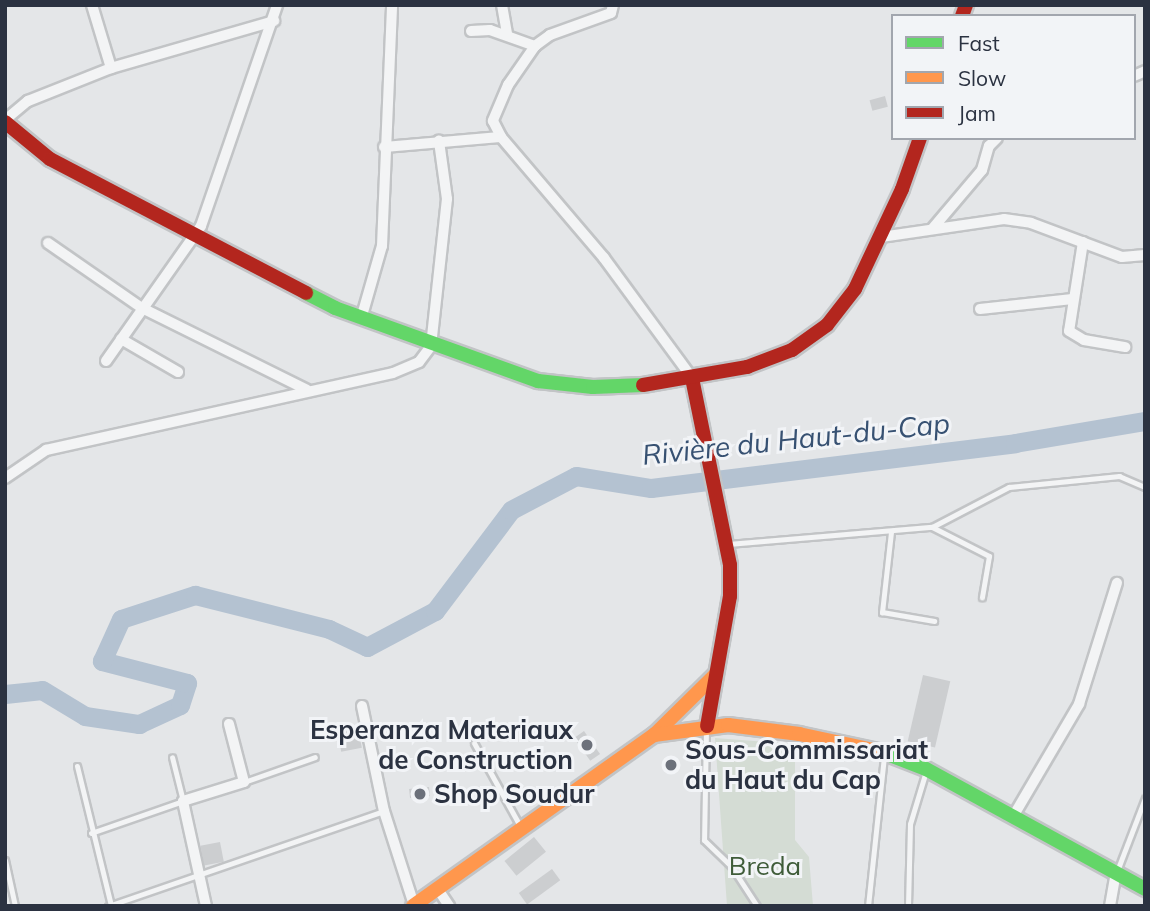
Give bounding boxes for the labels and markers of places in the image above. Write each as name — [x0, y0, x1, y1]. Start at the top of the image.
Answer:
place label: Esperanza Materiaux de Construction — [310, 714, 573, 776]
place label: Sous-Commissariat du Haut du Cap — [685, 734, 928, 796]
marker: Esperanza Materiaux de Construction — [579, 737, 595, 753]
marker: Sous-Commissariat du Haut du Cap — [663, 757, 679, 773]
place label: Shop Soudur — [434, 778, 595, 810]
marker: Shop Soudur — [412, 786, 428, 802]

